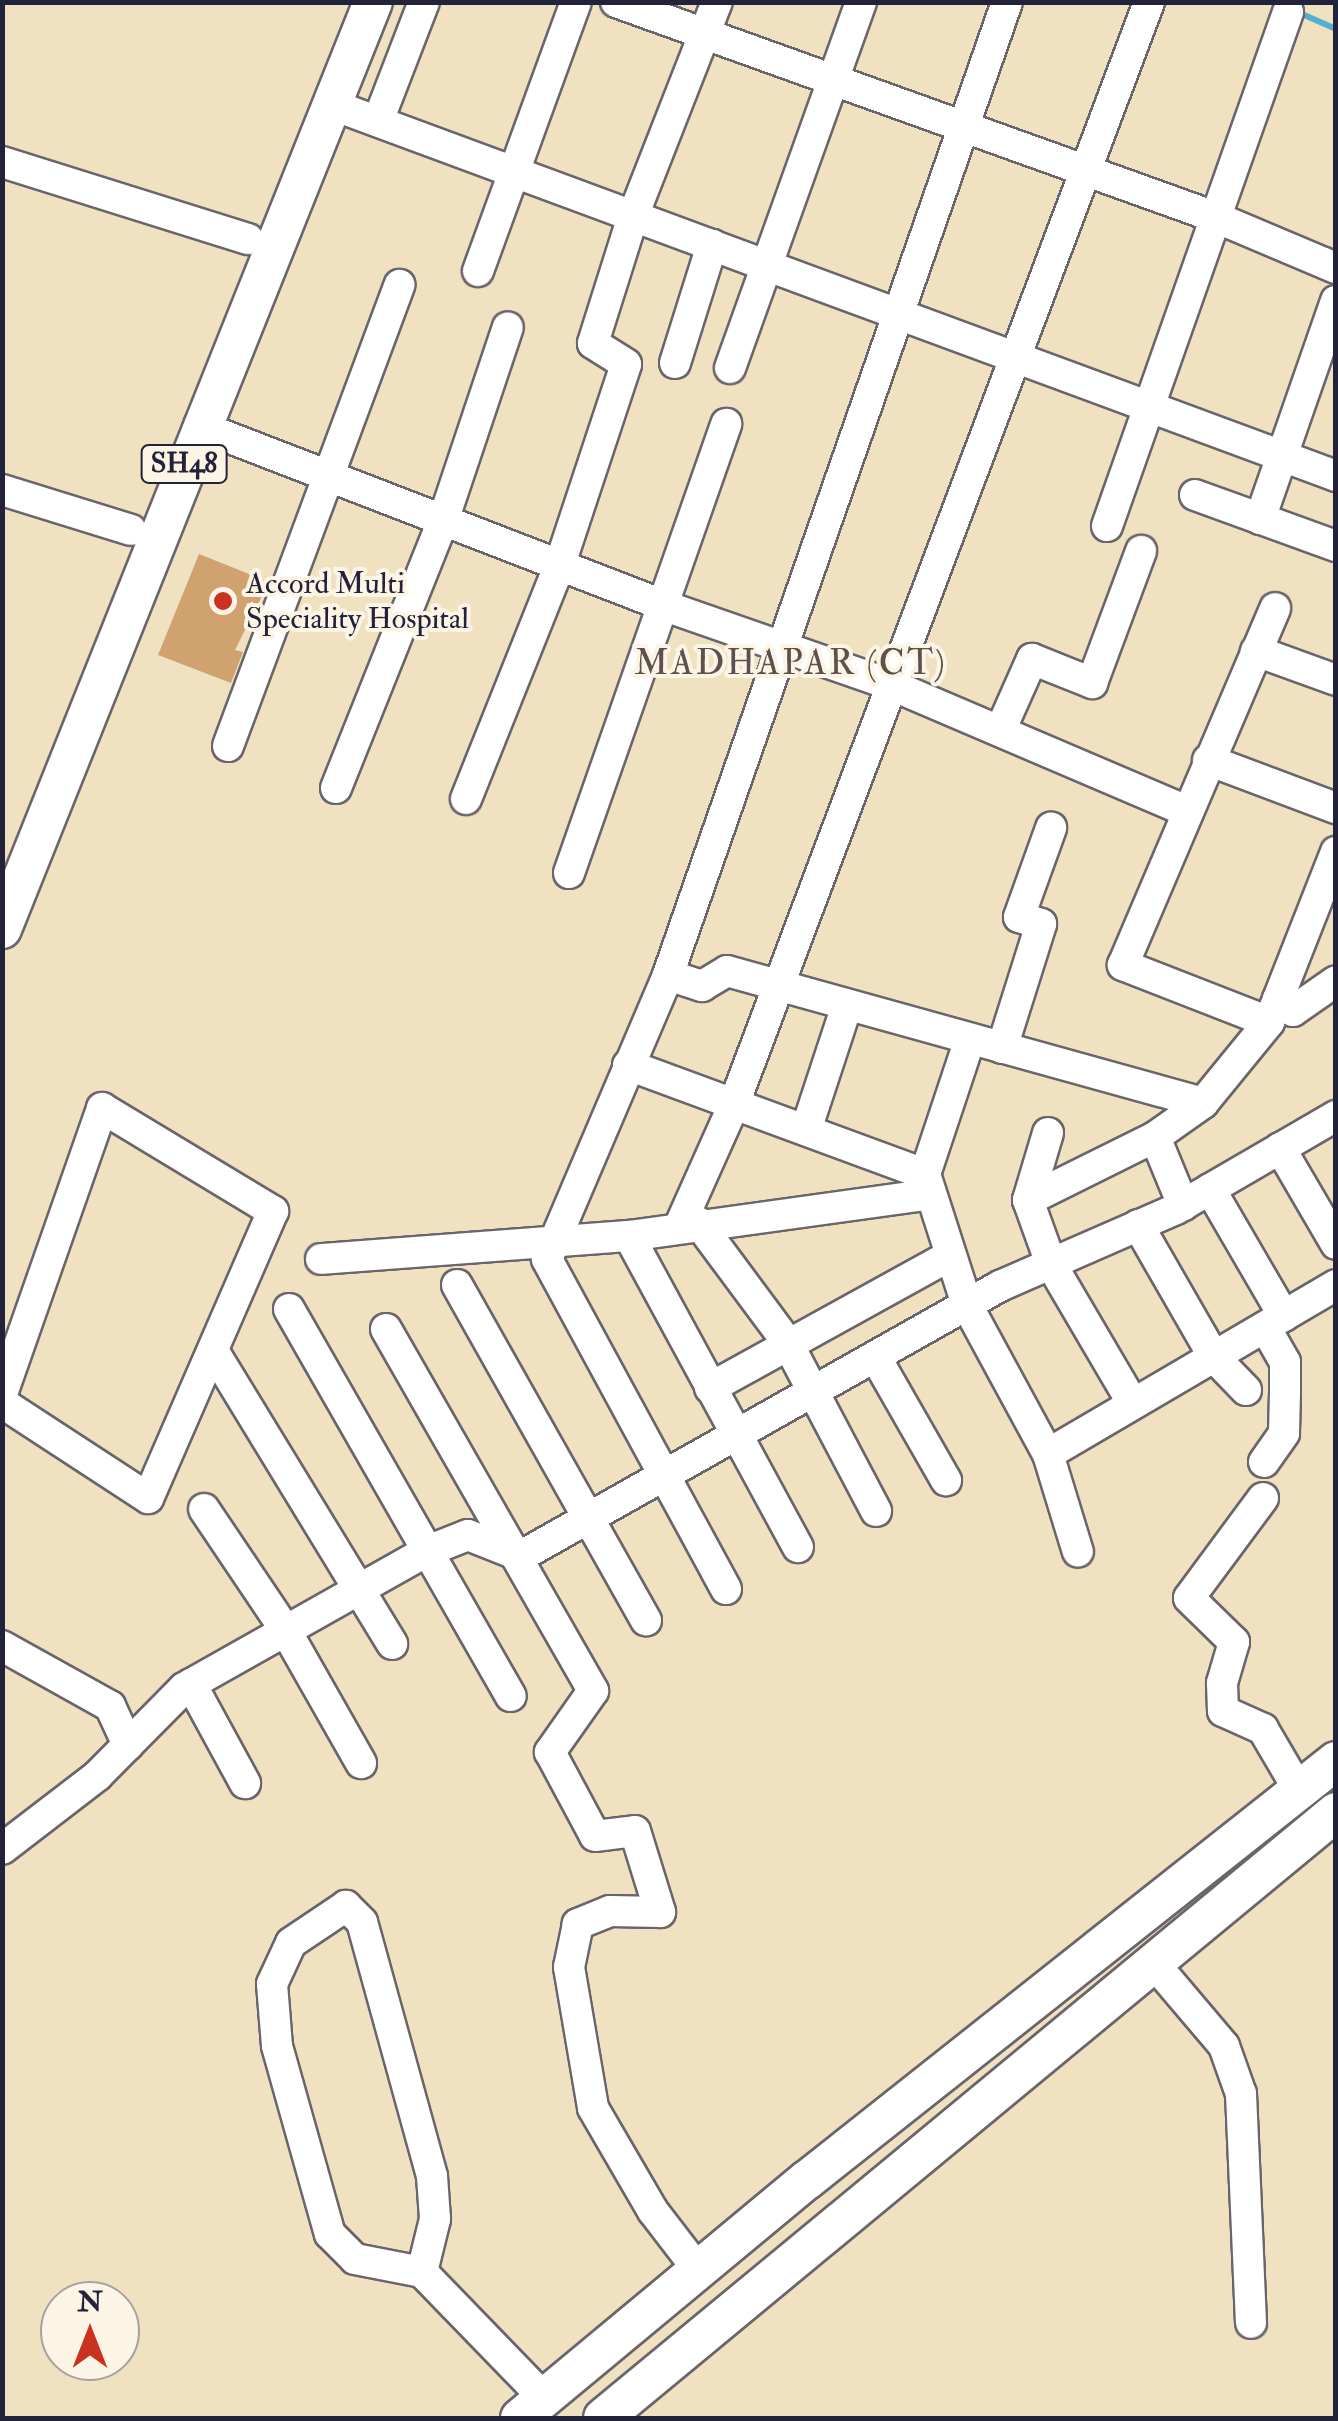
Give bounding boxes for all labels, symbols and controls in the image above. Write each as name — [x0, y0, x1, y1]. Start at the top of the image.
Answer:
road number: SH48 — [139, 441, 229, 487]
place label: Accord Multi Speciality Hospital — [246, 566, 469, 636]
marker: Accord Multi Speciality Hospital — [210, 588, 236, 614]
district label: MADHAPAR (CT) — [635, 642, 947, 684]
north arrow — [40, 2281, 140, 2381]
text: N — [77, 2285, 103, 2320]

